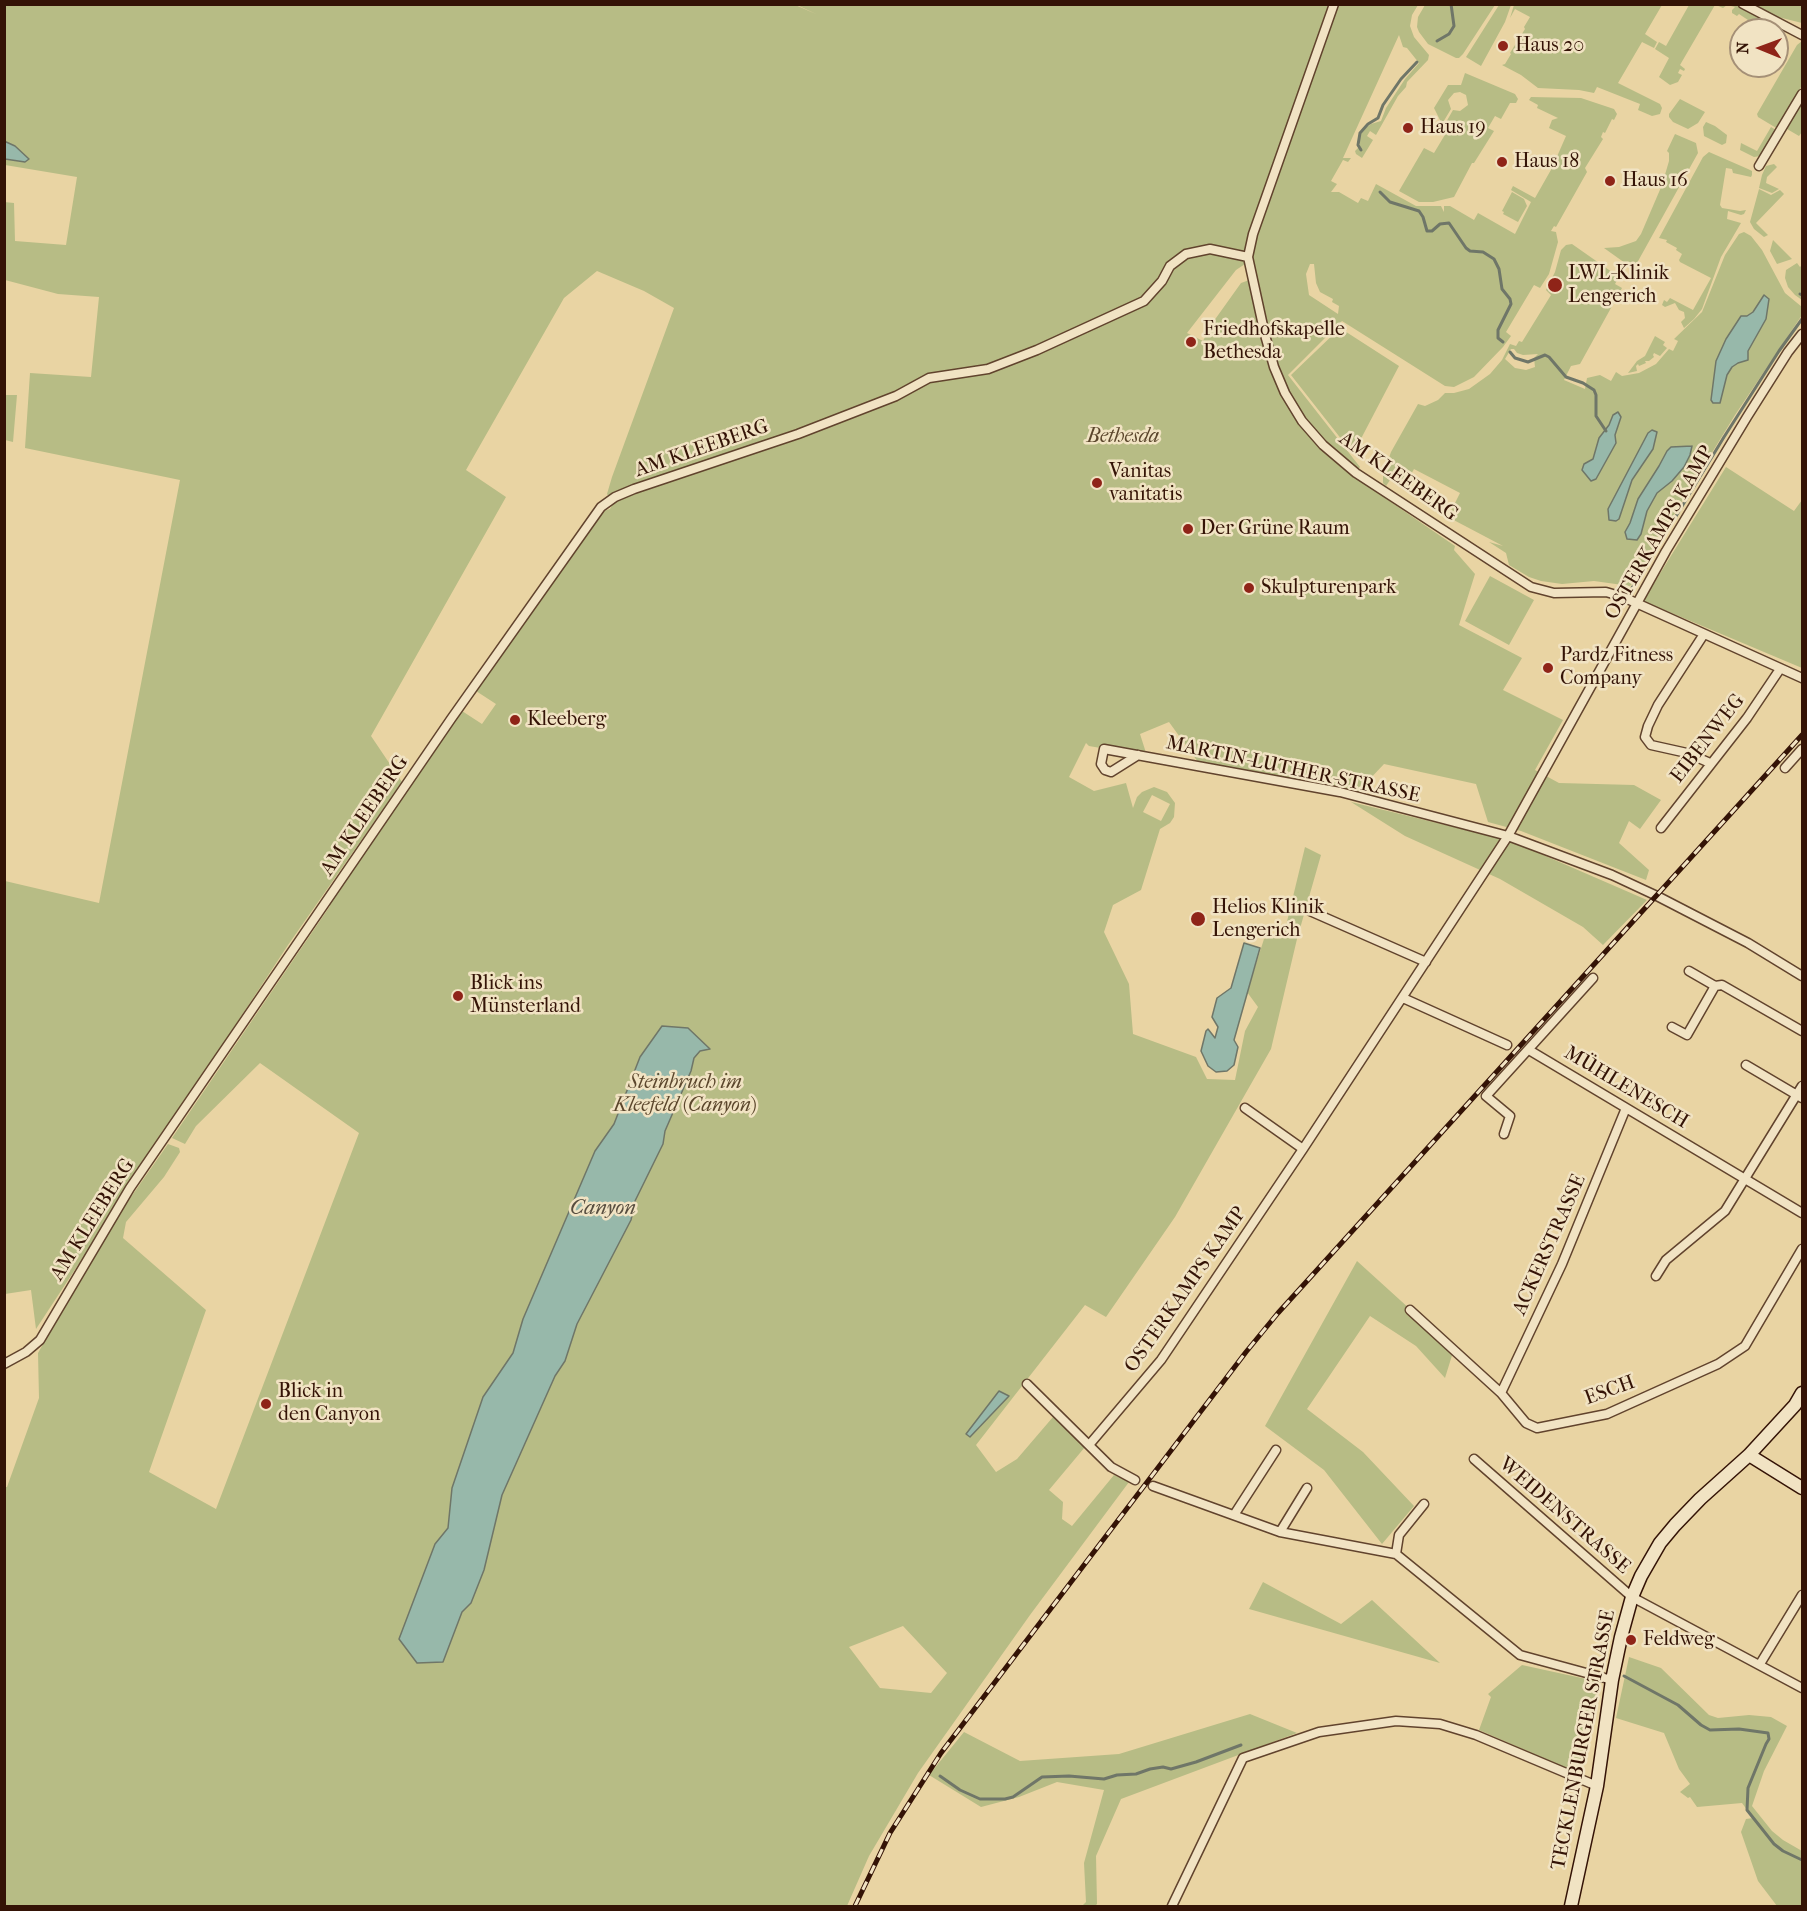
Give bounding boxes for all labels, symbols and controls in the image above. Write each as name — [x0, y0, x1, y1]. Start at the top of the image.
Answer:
north arrow — [1729, 18, 1789, 78]
place label: Haus 20 — [1515, 34, 1584, 58]
marker: Haus 20 — [1496, 39, 1510, 53]
text: N — [1733, 41, 1752, 54]
place label: Haus 19 — [1420, 116, 1486, 140]
marker: Haus 19 — [1401, 121, 1415, 135]
place label: Haus 18 — [1514, 150, 1579, 174]
marker: Haus 18 — [1495, 155, 1509, 169]
place label: Haus 16 — [1622, 169, 1688, 193]
marker: Haus 16 — [1603, 174, 1617, 188]
place label: LWL-Klinik Lengerich — [1568, 262, 1669, 309]
marker: LWL-Klinik Lengerich — [1546, 276, 1564, 294]
place label: Friedhofskapelle Bethesda — [1203, 318, 1345, 365]
marker: Friedhofskapelle Bethesda — [1184, 335, 1198, 349]
street label: AM KLEEBERG — [632, 415, 772, 483]
park label: Bethesda — [1087, 425, 1159, 449]
street label: AM KLEEBERG — [1334, 427, 1462, 527]
street label: OSTERKAMPS KAMP — [1600, 442, 1720, 624]
place label: Vanitas vanitatis — [1109, 460, 1182, 507]
marker: Vanitas vanitatis — [1090, 476, 1104, 490]
place label: Der Grüne Raum — [1200, 517, 1350, 541]
marker: Der Grüne Raum — [1181, 522, 1195, 536]
place label: Skulpturenpark — [1261, 576, 1396, 600]
marker: Skulpturenpark — [1242, 581, 1256, 595]
place label: Pardz Fitness Company — [1560, 644, 1673, 691]
marker: Pardz Fitness Company — [1541, 661, 1555, 675]
street label: EIBENWEG — [1666, 690, 1750, 788]
place label: Kleeberg — [527, 708, 606, 732]
marker: Kleeberg — [508, 713, 522, 727]
street label: MARTIN-LUTHER-STRASSE — [1164, 731, 1422, 809]
street label: AM KLEEBERG — [316, 751, 414, 881]
place label: Helios Klinik Lengerich — [1212, 896, 1324, 943]
marker: Helios Klinik Lengerich — [1189, 910, 1207, 928]
place label: Blick ins Münsterland — [470, 972, 581, 1019]
marker: Blick ins Münsterland — [451, 989, 465, 1003]
street label: MÜHLENESCH — [1559, 1041, 1693, 1135]
park label: Steinbruch im Kleefeld (Canyon) — [614, 1071, 756, 1118]
street label: AM KLEEBERG — [46, 1154, 140, 1286]
street label: ACKERSTRASSE — [1508, 1171, 1592, 1319]
water label: Canyon — [570, 1196, 636, 1222]
street label: OSTERKAMPS KAMP — [1120, 1203, 1252, 1377]
street label: ESCH — [1582, 1371, 1638, 1411]
place label: Blick in den Canyon — [278, 1380, 380, 1427]
marker: Blick in den Canyon — [259, 1397, 273, 1411]
street label: WEIDENSTRASSE — [1493, 1452, 1635, 1580]
street label: TECKLENBURGER STRASSE — [1547, 1608, 1621, 1872]
place label: Feldweg — [1643, 1628, 1715, 1652]
marker: Feldweg — [1624, 1633, 1638, 1647]

